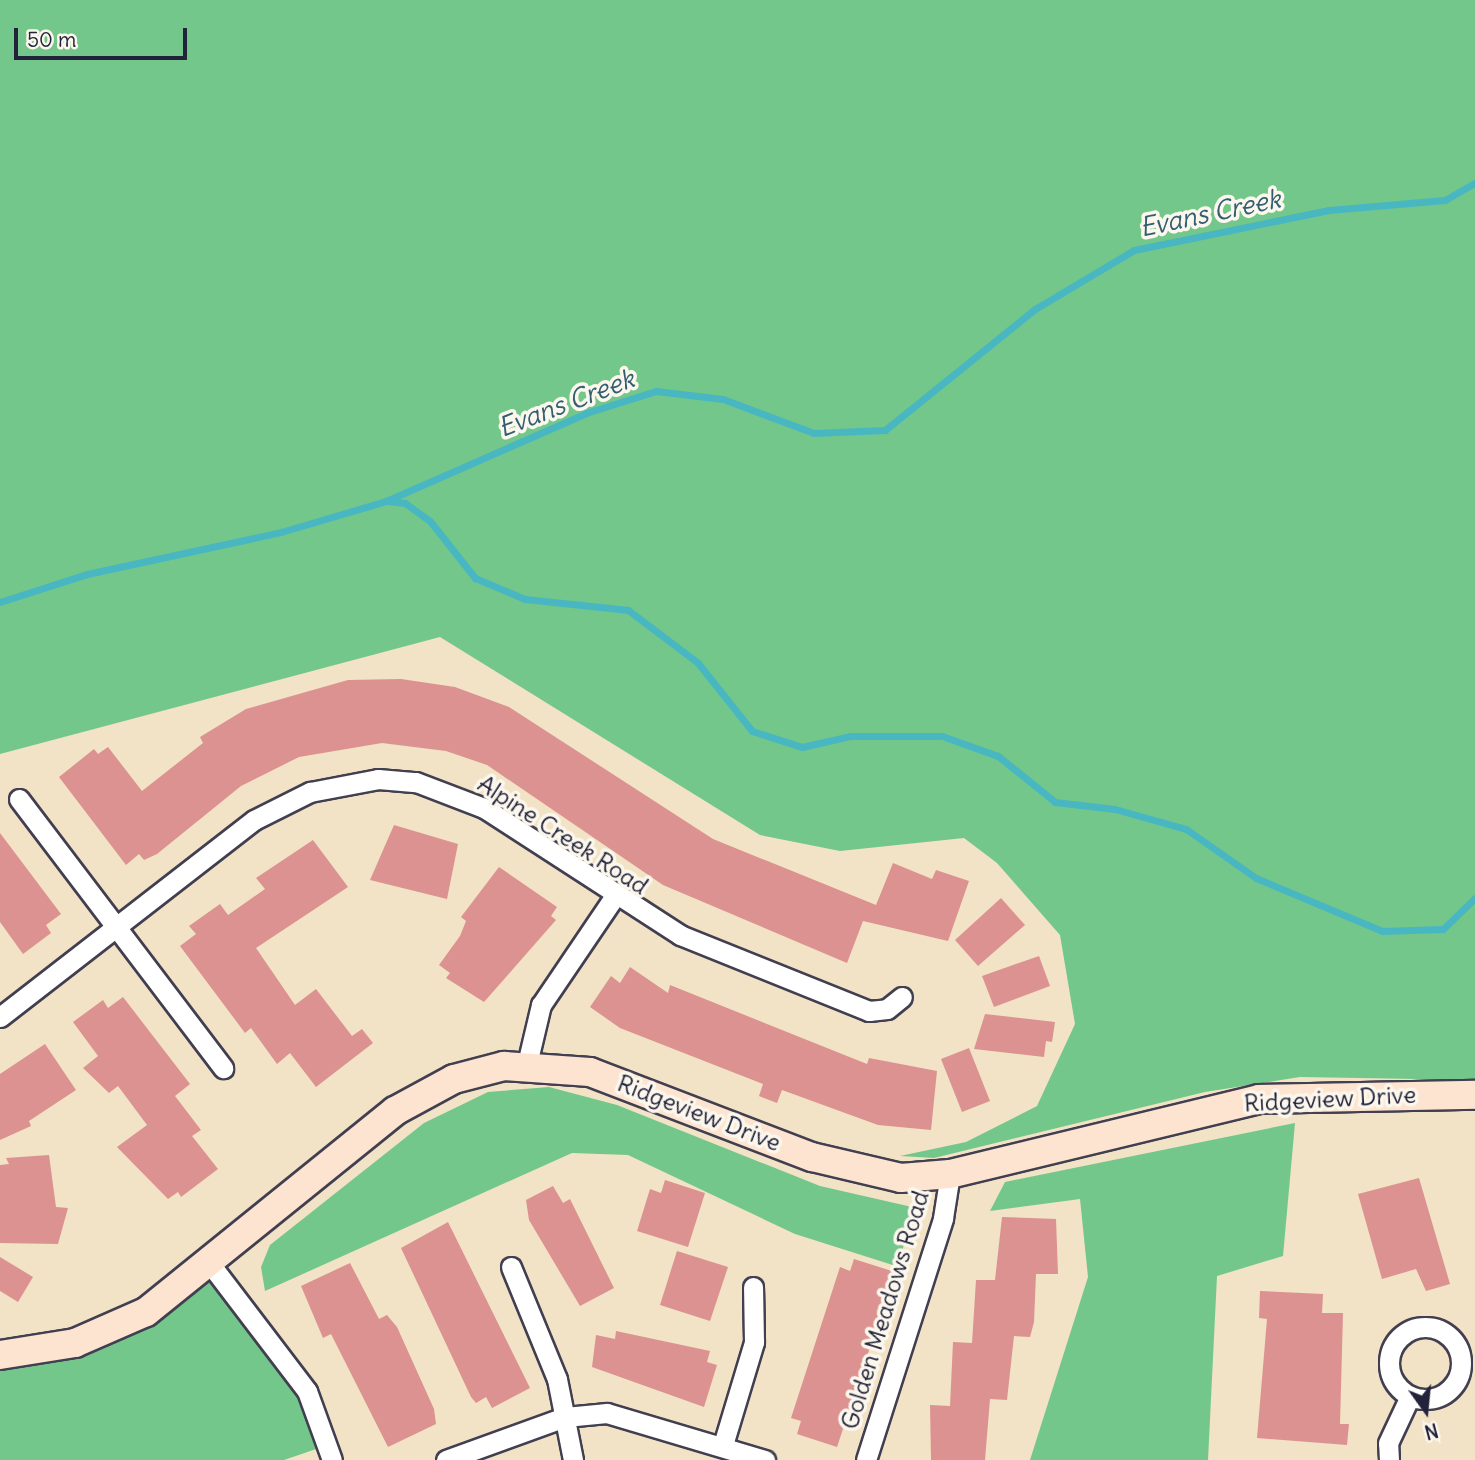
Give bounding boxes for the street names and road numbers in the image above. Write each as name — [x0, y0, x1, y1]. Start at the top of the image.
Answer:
street label: Alpine Creek Road — [472, 769, 654, 901]
street label: Ridgeview Drive — [613, 1069, 785, 1157]
street label: Ridgeview Drive — [1243, 1080, 1417, 1118]
street label: Golden Meadows Road — [835, 1187, 935, 1433]

